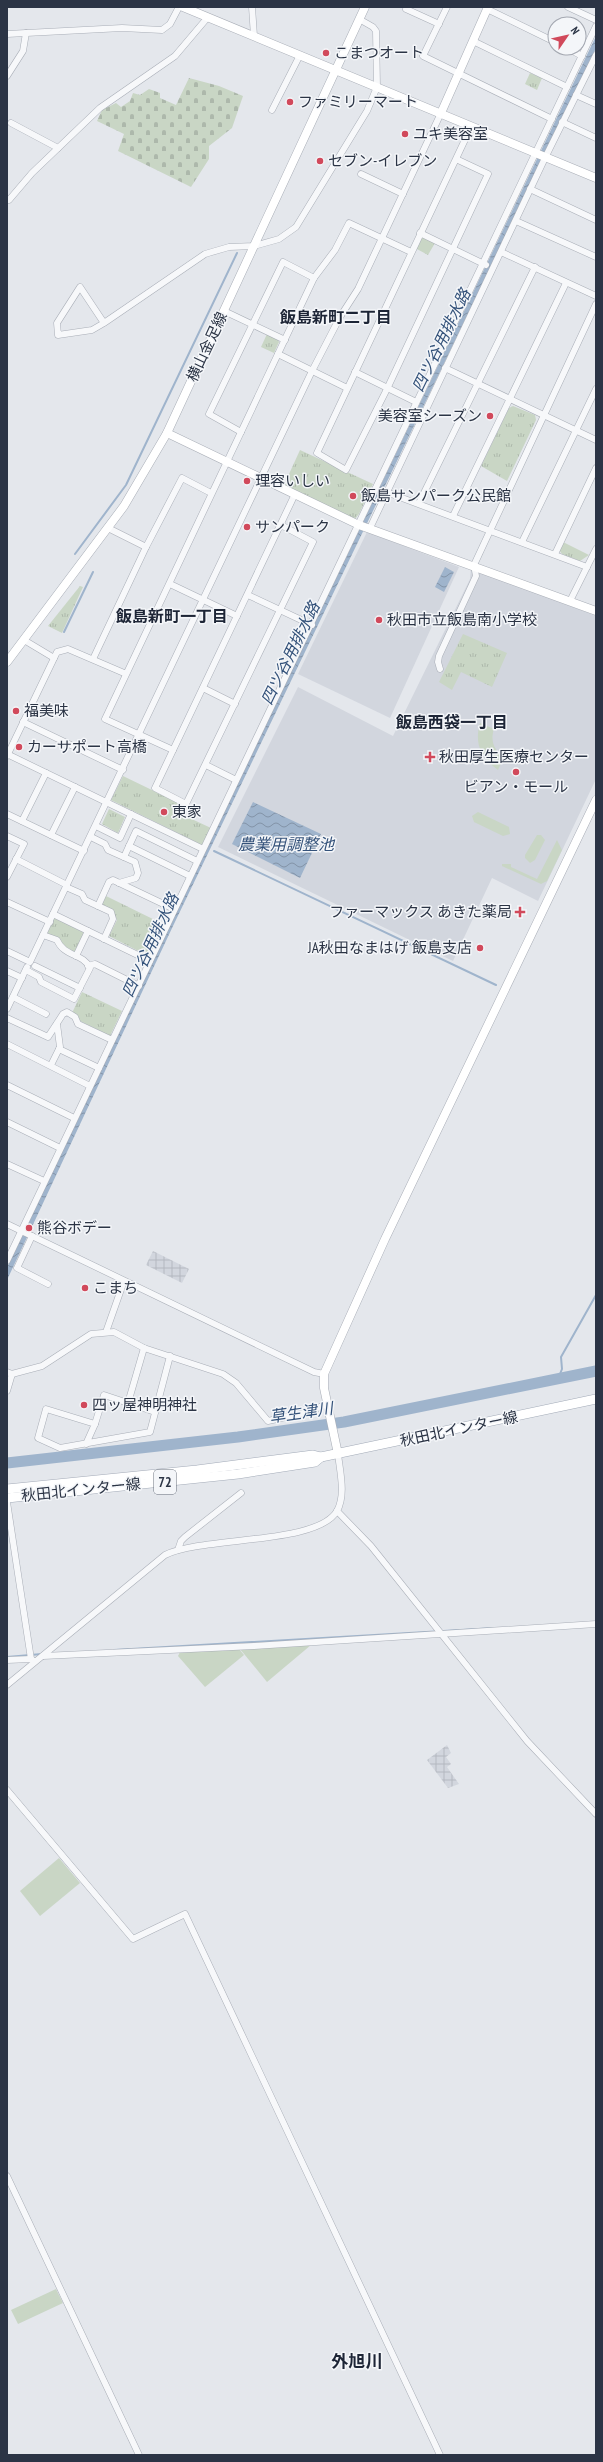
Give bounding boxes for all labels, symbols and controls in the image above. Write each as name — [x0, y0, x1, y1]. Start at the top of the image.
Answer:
north arrow — [547, 16, 587, 56]
text: N — [568, 24, 583, 37]
place label: こまつオート — [334, 43, 424, 62]
marker: こまつオート — [321, 48, 331, 58]
place label: ファミリーマート — [298, 92, 418, 111]
marker: ファミリーマート — [285, 97, 295, 107]
place label: ユキ美容室 — [413, 124, 488, 143]
marker: ユキ美容室 — [400, 129, 410, 139]
place label: セブン-イレブン — [328, 151, 437, 170]
marker: セブン-イレブン — [315, 156, 325, 166]
water label: 四ツ谷用排水路 — [407, 283, 475, 395]
district label: 飯島新町二丁目 — [279, 307, 392, 327]
street label: 横山金足線 — [182, 309, 231, 385]
place label: 美容室シーズン — [378, 406, 482, 425]
marker: 美容室シーズン — [485, 411, 495, 421]
place label: 理容いしい — [255, 471, 330, 490]
marker: 理容いしい — [242, 476, 252, 486]
place label: 飯島サンパーク公民館 — [361, 486, 511, 505]
marker: 飯島サンパーク公民館 — [348, 491, 358, 501]
place label: サンパーク — [255, 517, 330, 536]
marker: サンパーク — [242, 522, 252, 532]
water label: 四ツ谷用排水路 — [256, 596, 324, 708]
district label: 飯島新町一丁目 — [115, 606, 228, 626]
place label: 秋田市立飯島南小学校 — [387, 610, 537, 629]
marker: 秋田市立飯島南小学校 — [374, 615, 384, 625]
place label: 福美味 — [24, 701, 69, 720]
marker: 福美味 — [11, 706, 21, 716]
district label: 飯島西袋一丁目 — [395, 712, 508, 732]
place label: カーサポート高橋 — [27, 737, 147, 756]
marker: カーサポート高橋 — [14, 742, 24, 752]
place label: 秋田厚生医療センター — [439, 747, 589, 766]
marker: 秋田厚生医療センター — [424, 751, 436, 763]
marker: ビアン・モール — [511, 767, 521, 777]
place label: ビアン・モール — [464, 777, 568, 796]
place label: 東家 — [172, 802, 202, 821]
marker: 東家 — [159, 807, 169, 817]
water label: 農業用調整池 — [238, 834, 336, 854]
water label: 四ツ谷用排水路 — [117, 888, 184, 1000]
place label: ファーマックス あきた薬局 — [329, 902, 512, 921]
marker: ファーマックス あきた薬局 — [515, 907, 525, 917]
place label: JA秋田なまはげ 飯島支店 — [307, 938, 472, 957]
marker: JA秋田なまはげ 飯島支店 — [475, 943, 485, 953]
place label: 熊谷ボデー — [37, 1218, 112, 1237]
marker: 熊谷ボデー — [24, 1223, 34, 1233]
place label: こまち — [93, 1278, 138, 1297]
marker: こまち — [80, 1283, 90, 1293]
place label: 四ッ屋神明神社 — [92, 1395, 197, 1414]
water label: 草生津川 — [268, 1397, 336, 1426]
marker: 四ッ屋神明神社 — [79, 1400, 89, 1410]
street label: 秋田北インター線 — [398, 1407, 520, 1450]
road number: 72 — [154, 1470, 176, 1494]
street label: 秋田北インター線 — [20, 1474, 142, 1505]
district label: 外旭川 — [332, 2350, 383, 2372]

